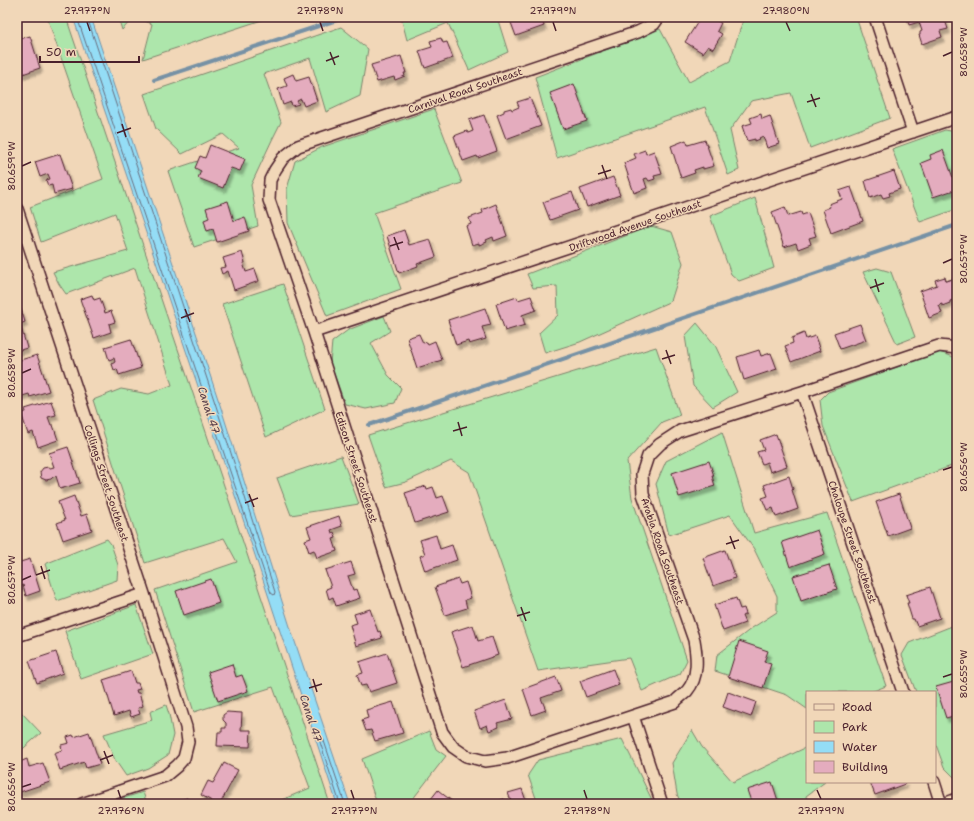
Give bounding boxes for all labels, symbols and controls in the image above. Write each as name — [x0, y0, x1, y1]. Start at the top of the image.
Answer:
text: 27.977°N — [64, 4, 110, 17]
text: 27.978°N — [297, 4, 343, 17]
text: 27.979°N — [530, 4, 576, 17]
text: 27.980°N — [762, 4, 810, 17]
text: 80.658°W — [957, 27, 970, 77]
scale bar — [40, 38, 139, 64]
text: 50 m — [46, 44, 76, 60]
street label: Carnival Road Southeast — [406, 65, 524, 116]
text: 80.659°W — [5, 141, 18, 191]
street label: Driftwood Avenue Southeast — [567, 197, 703, 254]
text: 80.657°W — [957, 234, 970, 284]
text: 80.658°W — [5, 348, 18, 398]
water label: Canal 47 — [194, 385, 223, 436]
street label: Edison Street Southeast — [332, 410, 381, 525]
street label: Collings Street Southeast — [81, 423, 132, 543]
text: 80.656°W — [957, 442, 970, 492]
street label: Chaloupe Street Southeast — [825, 479, 880, 605]
street label: Arabia Road Southeast — [638, 496, 687, 606]
text: 80.657°W — [5, 555, 18, 605]
text: 80.655°W — [957, 649, 970, 698]
legend — [806, 691, 936, 783]
water label: Canal 47 — [296, 693, 325, 744]
text: Road — [842, 699, 873, 715]
text: Park — [842, 719, 868, 735]
text: Water — [842, 739, 878, 755]
text: Building — [842, 759, 888, 775]
text: 80.656°W — [5, 762, 18, 812]
text: 27.976°N — [98, 804, 144, 817]
text: 27.977°N — [331, 804, 377, 817]
text: 27.978°N — [564, 804, 610, 817]
text: 27.979°N — [798, 804, 844, 817]

